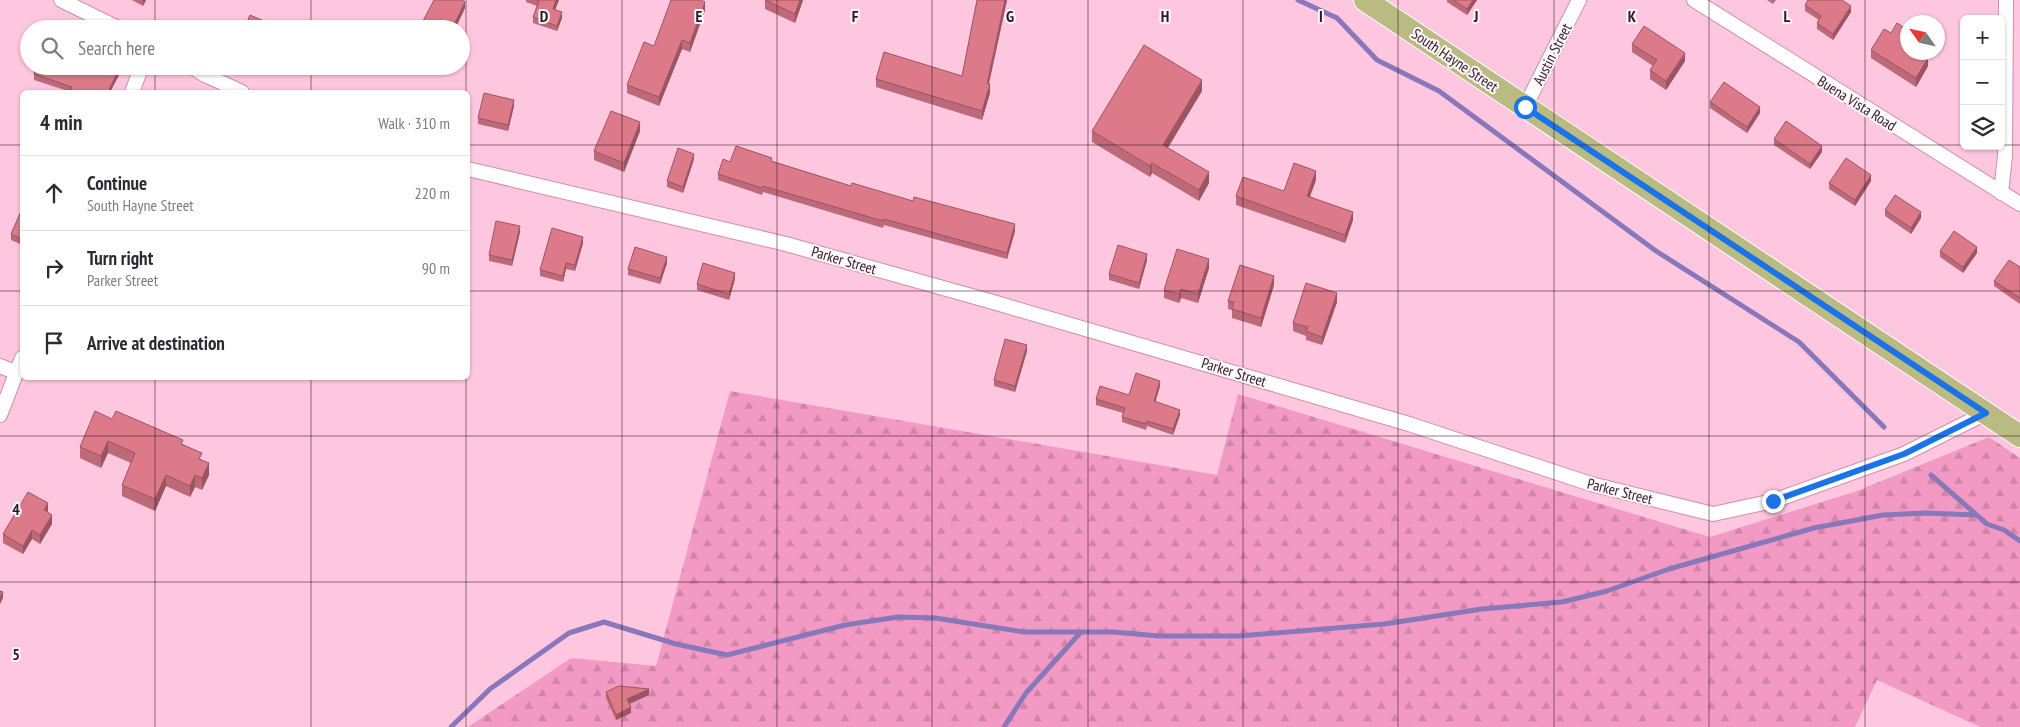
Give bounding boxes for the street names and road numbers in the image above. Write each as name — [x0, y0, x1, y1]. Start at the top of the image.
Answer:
street label: Austin Street — [1528, 20, 1576, 88]
street label: South Hayne Street — [1408, 24, 1502, 96]
street label: Buena Vista Road — [1814, 71, 1900, 135]
street label: Parker Street — [809, 242, 879, 278]
street label: Parker Street — [1199, 353, 1269, 391]
street label: Parker Street — [1585, 474, 1655, 508]

